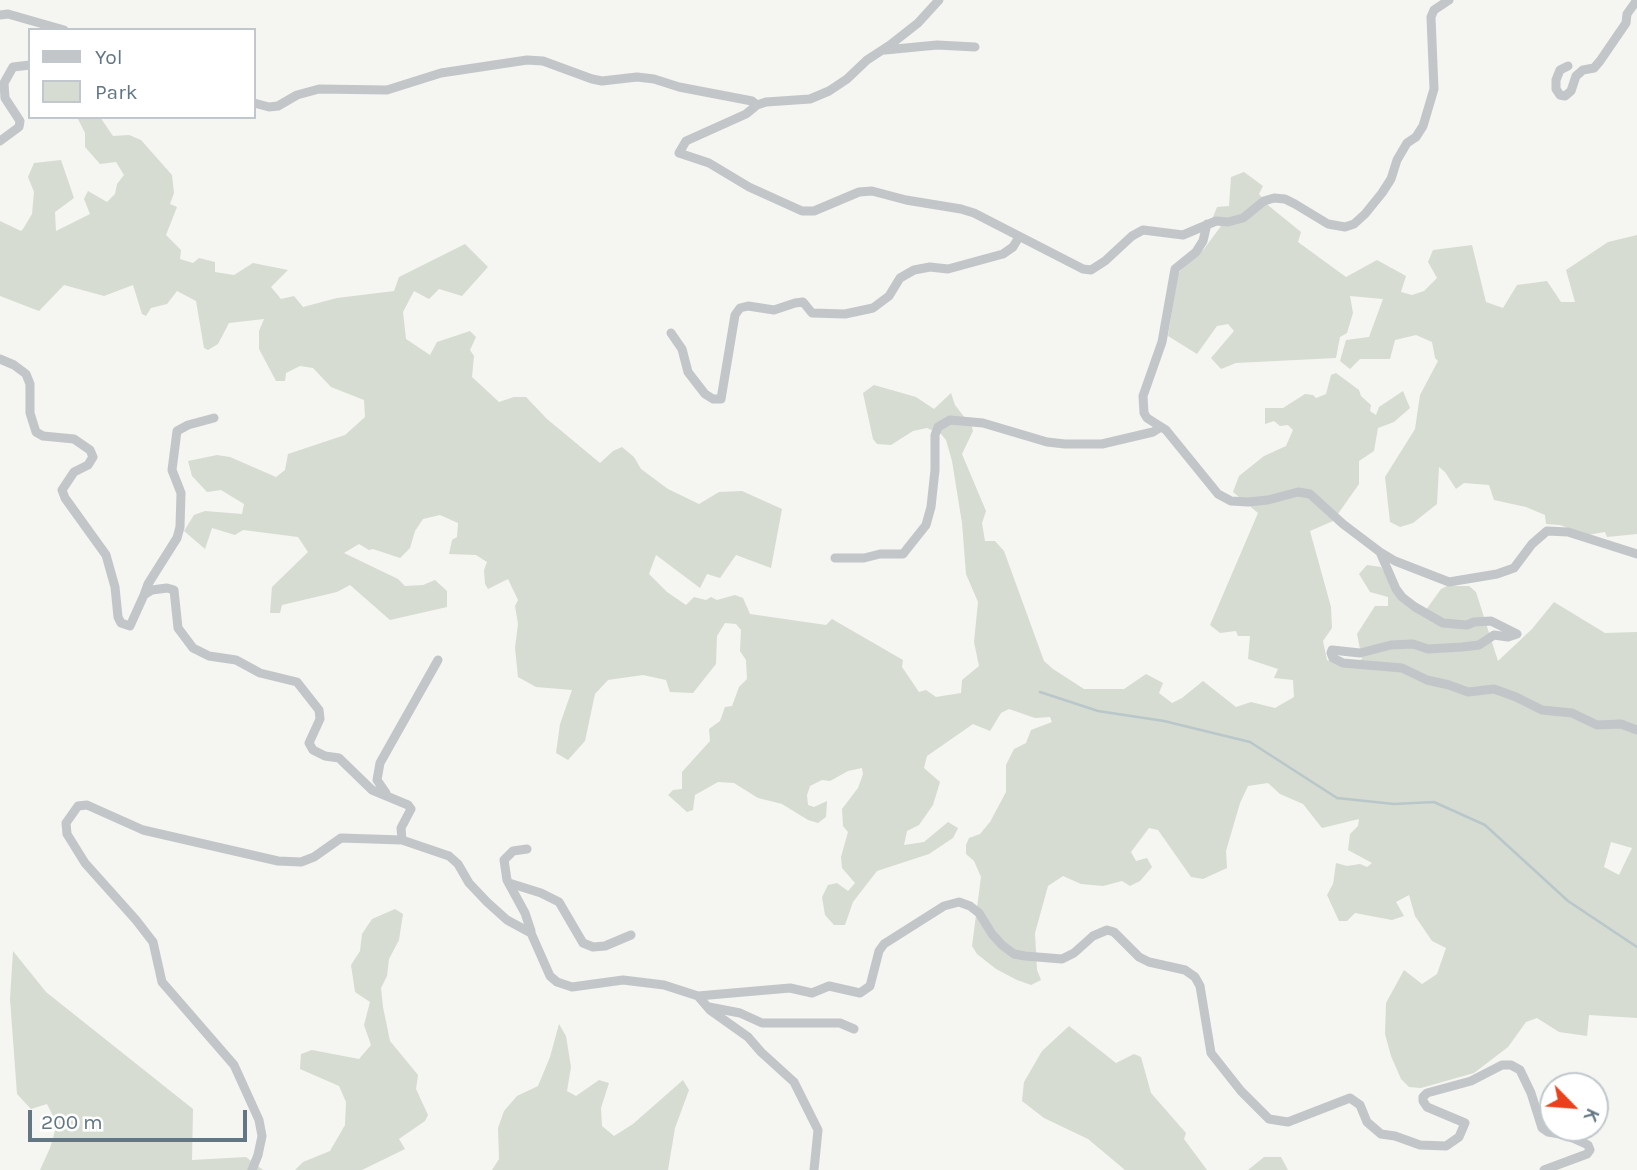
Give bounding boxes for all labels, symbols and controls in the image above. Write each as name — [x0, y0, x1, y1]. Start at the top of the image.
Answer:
legend — [28, 28, 256, 119]
text: Yol — [95, 45, 123, 69]
text: Park — [95, 80, 138, 104]
north arrow — [1539, 1072, 1609, 1142]
scale bar — [32, 1096, 250, 1140]
text: K — [1579, 1105, 1604, 1125]
text: 200 m — [41, 1110, 103, 1134]

